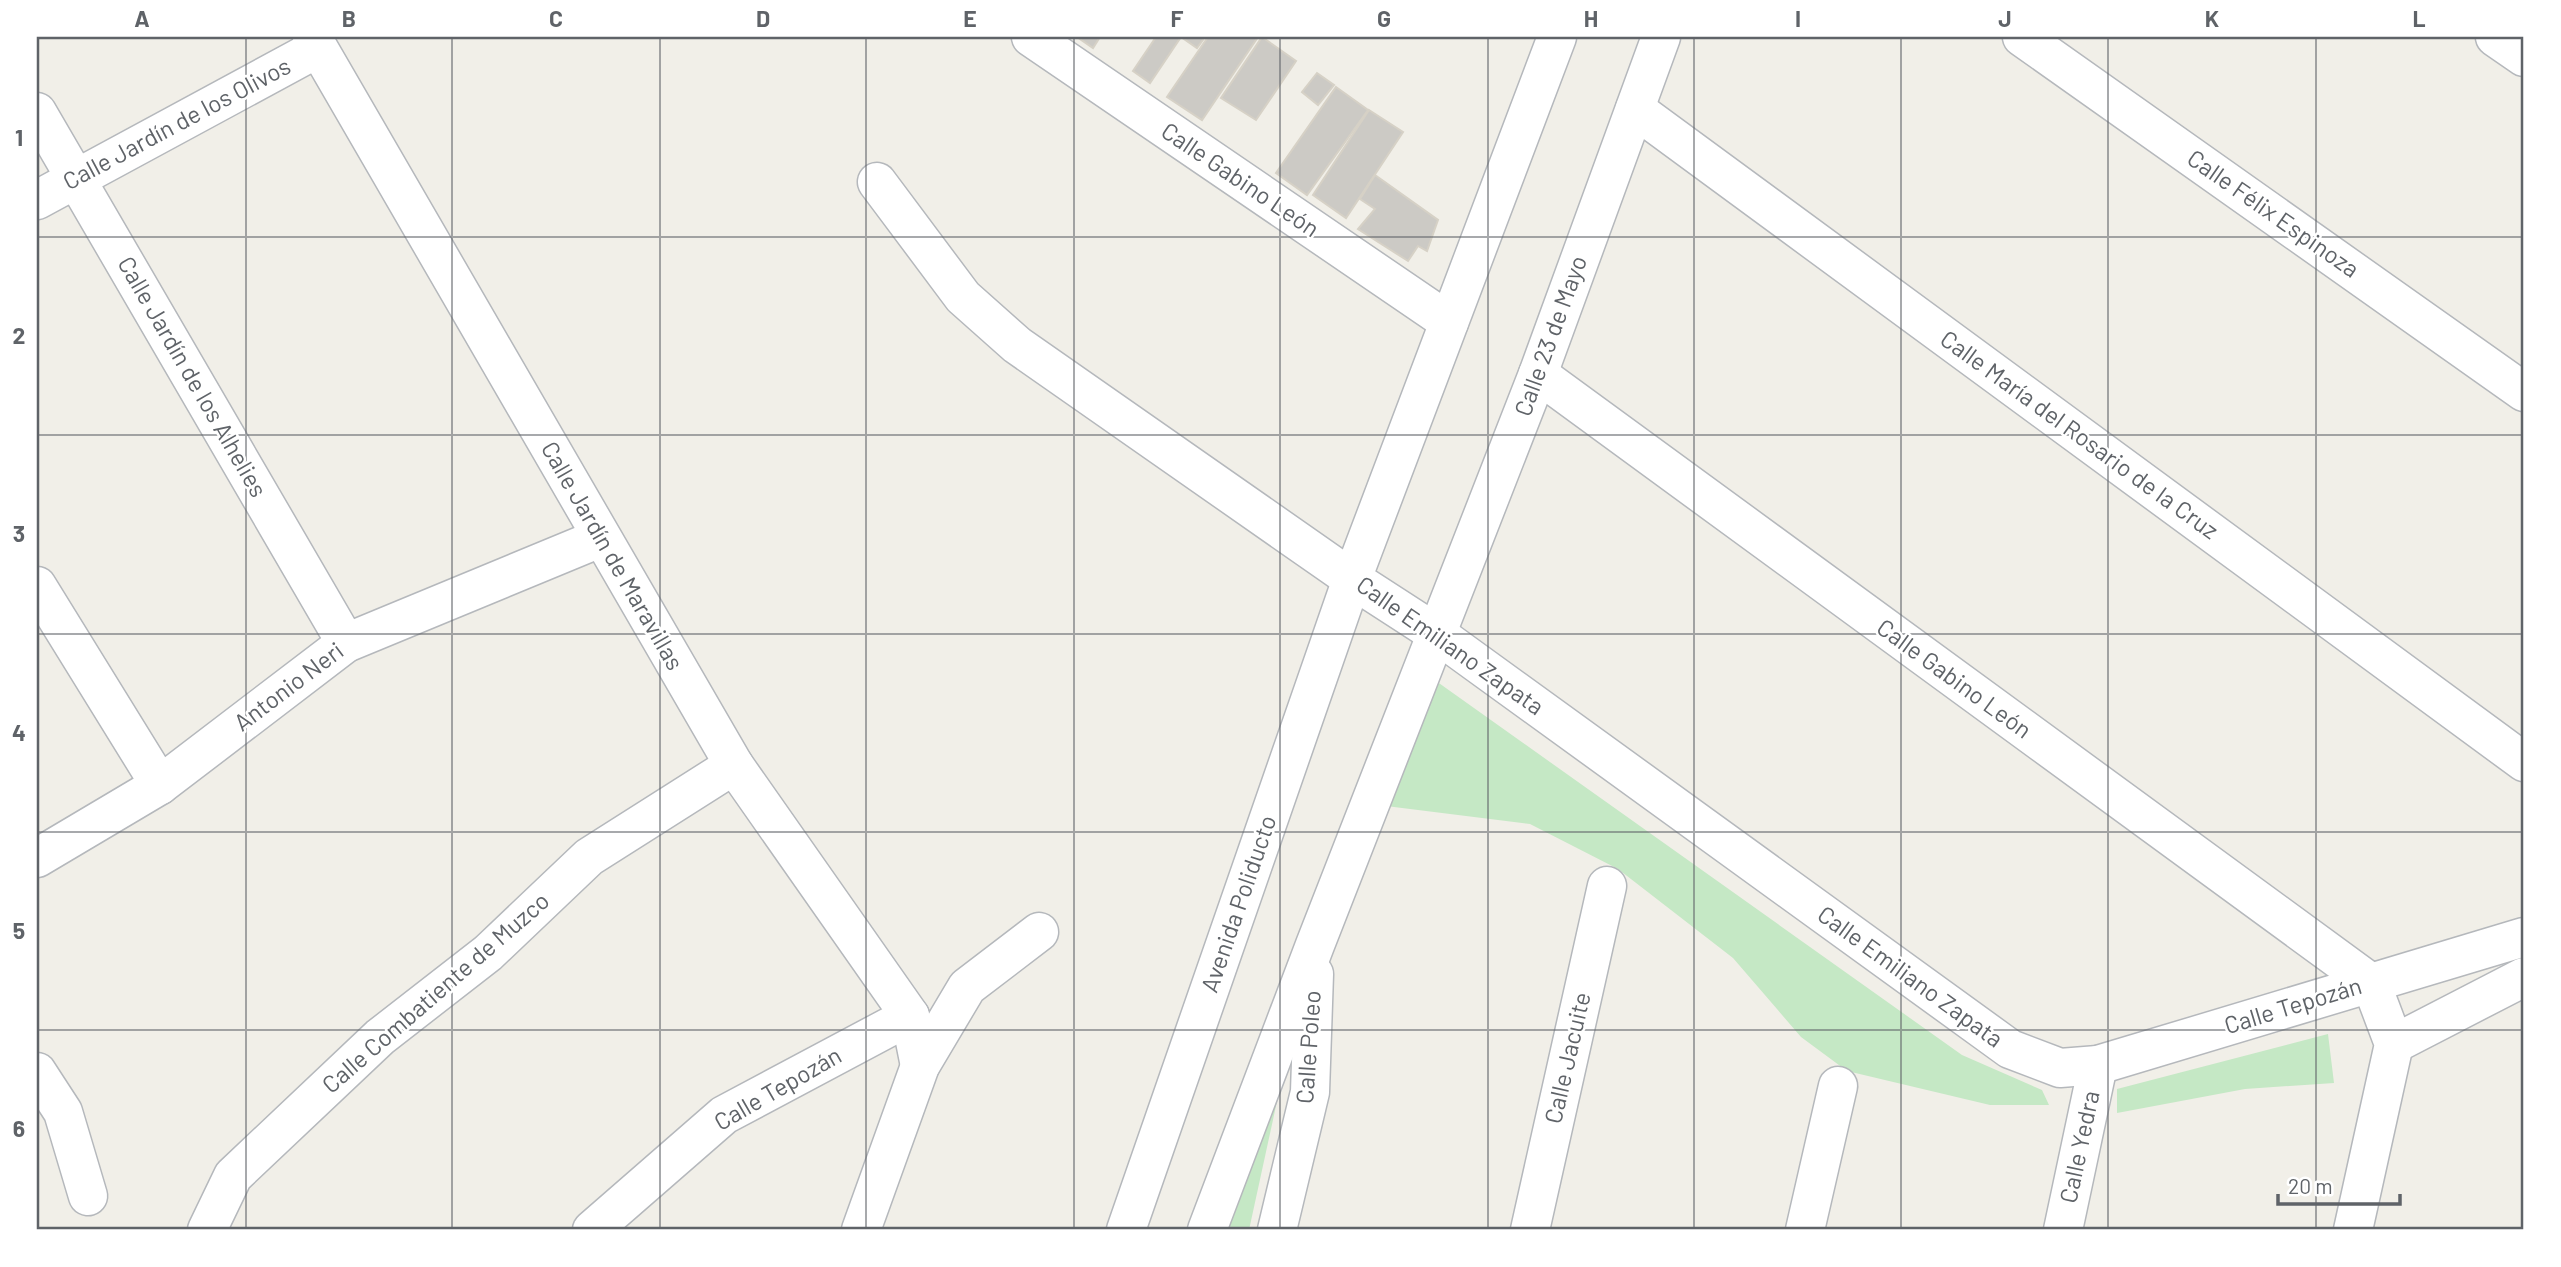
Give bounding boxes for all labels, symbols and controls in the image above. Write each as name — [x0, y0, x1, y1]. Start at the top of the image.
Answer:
text: A — [134, 4, 150, 32]
text: B — [342, 4, 356, 32]
text: C — [549, 4, 563, 32]
text: D — [756, 4, 770, 32]
text: E — [963, 4, 977, 32]
text: F — [1171, 4, 1184, 32]
text: G — [1377, 4, 1391, 32]
text: H — [1584, 4, 1598, 32]
text: I — [1795, 4, 1801, 32]
text: J — [1998, 4, 2012, 32]
text: K — [2205, 4, 2219, 32]
text: L — [2412, 4, 2426, 32]
street label: Calle Jardín de los Olivos — [57, 50, 295, 195]
street label: Calle Gabino León — [1156, 115, 1325, 242]
text: 1 — [15, 123, 23, 151]
street label: Calle Félix Espinoza — [2182, 143, 2365, 283]
street label: Calle Jardín de los Alhelies — [112, 251, 274, 502]
street label: Calle 23 de Mayo — [1507, 251, 1592, 420]
text: 2 — [13, 321, 25, 349]
street label: Calle María del Rosario de la Cruz — [1935, 323, 2224, 544]
street label: Calle Jardín de Maravillas — [536, 436, 691, 675]
text: 3 — [13, 519, 25, 547]
street label: Calle Emiliano Zapata — [1352, 569, 1550, 720]
street label: Calle Gabino León — [1872, 612, 2038, 744]
street label: Antonio Neri — [228, 635, 349, 736]
text: 4 — [12, 718, 26, 746]
street label: Avenida Poliducto — [1194, 811, 1281, 996]
street label: Calle Combatiente de Muzco — [316, 885, 555, 1098]
street label: Calle Emiliano Zapata — [1812, 899, 2009, 1053]
text: 5 — [13, 916, 25, 944]
street label: Calle Tepozán — [2220, 970, 2365, 1039]
street label: Calle Poleo — [1289, 989, 1326, 1105]
street label: Calle Jacuite — [1537, 989, 1596, 1126]
street label: Calle Tepozán — [708, 1040, 846, 1136]
street label: Calle Yedra — [2052, 1088, 2105, 1206]
text: 6 — [13, 1114, 25, 1142]
scale bar — [2278, 1162, 2400, 1206]
text: 20 m — [2288, 1173, 2333, 1198]

